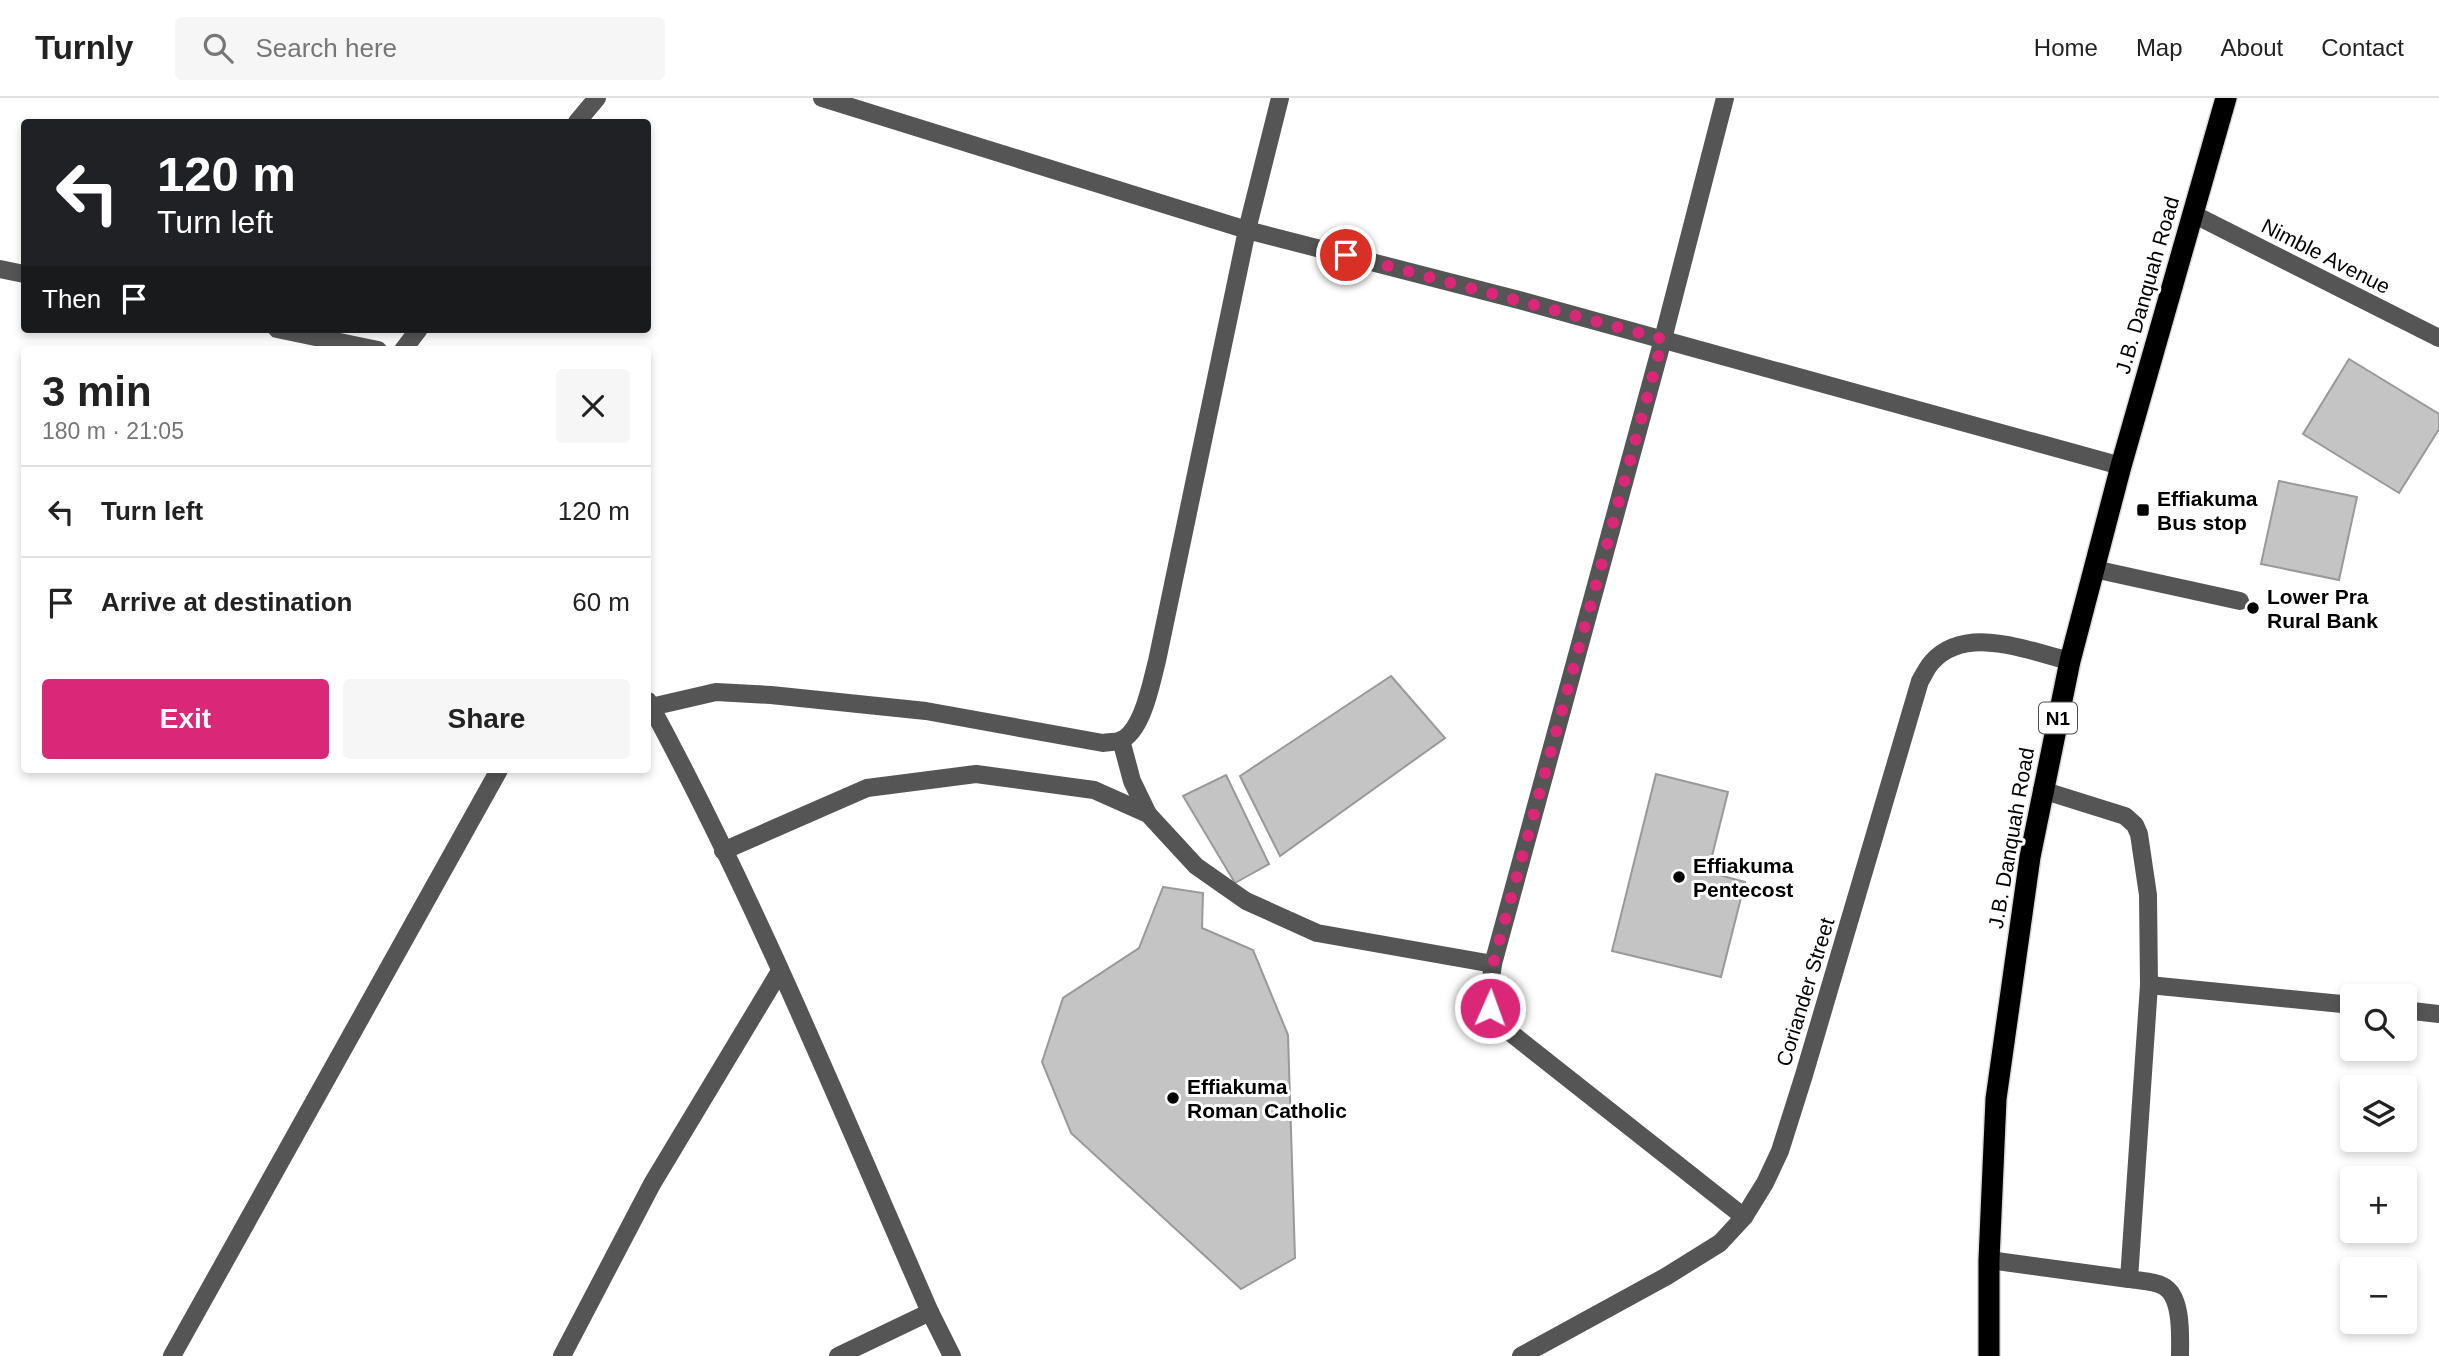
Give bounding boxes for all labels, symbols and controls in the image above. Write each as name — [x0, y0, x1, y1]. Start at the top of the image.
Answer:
search box — [175, 17, 665, 80]
text: Turnly — [35, 29, 133, 66]
icon: search — [199, 29, 237, 67]
text: Search here — [255, 33, 397, 63]
text: Home — [2034, 34, 2098, 61]
text: Map — [2136, 34, 2183, 61]
text: About — [2221, 34, 2283, 61]
text: Contact — [2321, 34, 2404, 61]
icon: left — [42, 147, 133, 238]
text: 120 m — [157, 147, 296, 201]
street label: J.B. Danquah Road — [2111, 194, 2183, 376]
text: Turn left — [157, 204, 273, 240]
street label: Nimble Avenue — [2258, 214, 2394, 298]
pin — [1316, 225, 1376, 285]
icon: arrive — [1327, 236, 1365, 274]
icon: arrive — [115, 280, 153, 318]
text: Then — [42, 284, 101, 314]
text: 3 min — [42, 368, 152, 415]
button: close — [556, 369, 630, 443]
text: 180 m · 21:05 — [42, 418, 184, 444]
place label: Effiakuma Bus stop — [2157, 487, 2258, 534]
icon: left — [42, 493, 80, 531]
text: Turn left — [101, 496, 203, 526]
text: 120 m — [558, 496, 630, 526]
marker: Effiakuma Bus stop — [2135, 502, 2151, 518]
icon: arrive — [42, 584, 80, 622]
place label: Lower Pra Rural Bank — [2267, 585, 2378, 632]
text: Arrive at destination — [101, 587, 352, 617]
text: 60 m — [572, 587, 630, 617]
marker: Lower Pra Rural Bank — [2245, 600, 2261, 616]
button: Exit — [42, 679, 329, 759]
button: Share — [343, 679, 630, 759]
road number: N1 — [2039, 702, 2077, 734]
street label: J.B. Danquah Road — [1984, 746, 2038, 930]
place label: Effiakuma Pentecost — [1693, 854, 1794, 901]
marker: Effiakuma Pentecost — [1671, 869, 1687, 885]
street label: Coriander Street — [1771, 915, 1839, 1069]
position arrow — [1453, 971, 1527, 1045]
map controls — [2340, 984, 2417, 1334]
button: search — [2340, 984, 2417, 1061]
place label: Effiakuma Roman Catholic — [1187, 1075, 1347, 1122]
button: layers — [2340, 1075, 2417, 1152]
marker: Effiakuma Roman Catholic — [1165, 1090, 1181, 1106]
button: + — [2340, 1166, 2417, 1243]
button: − — [2340, 1257, 2417, 1334]

